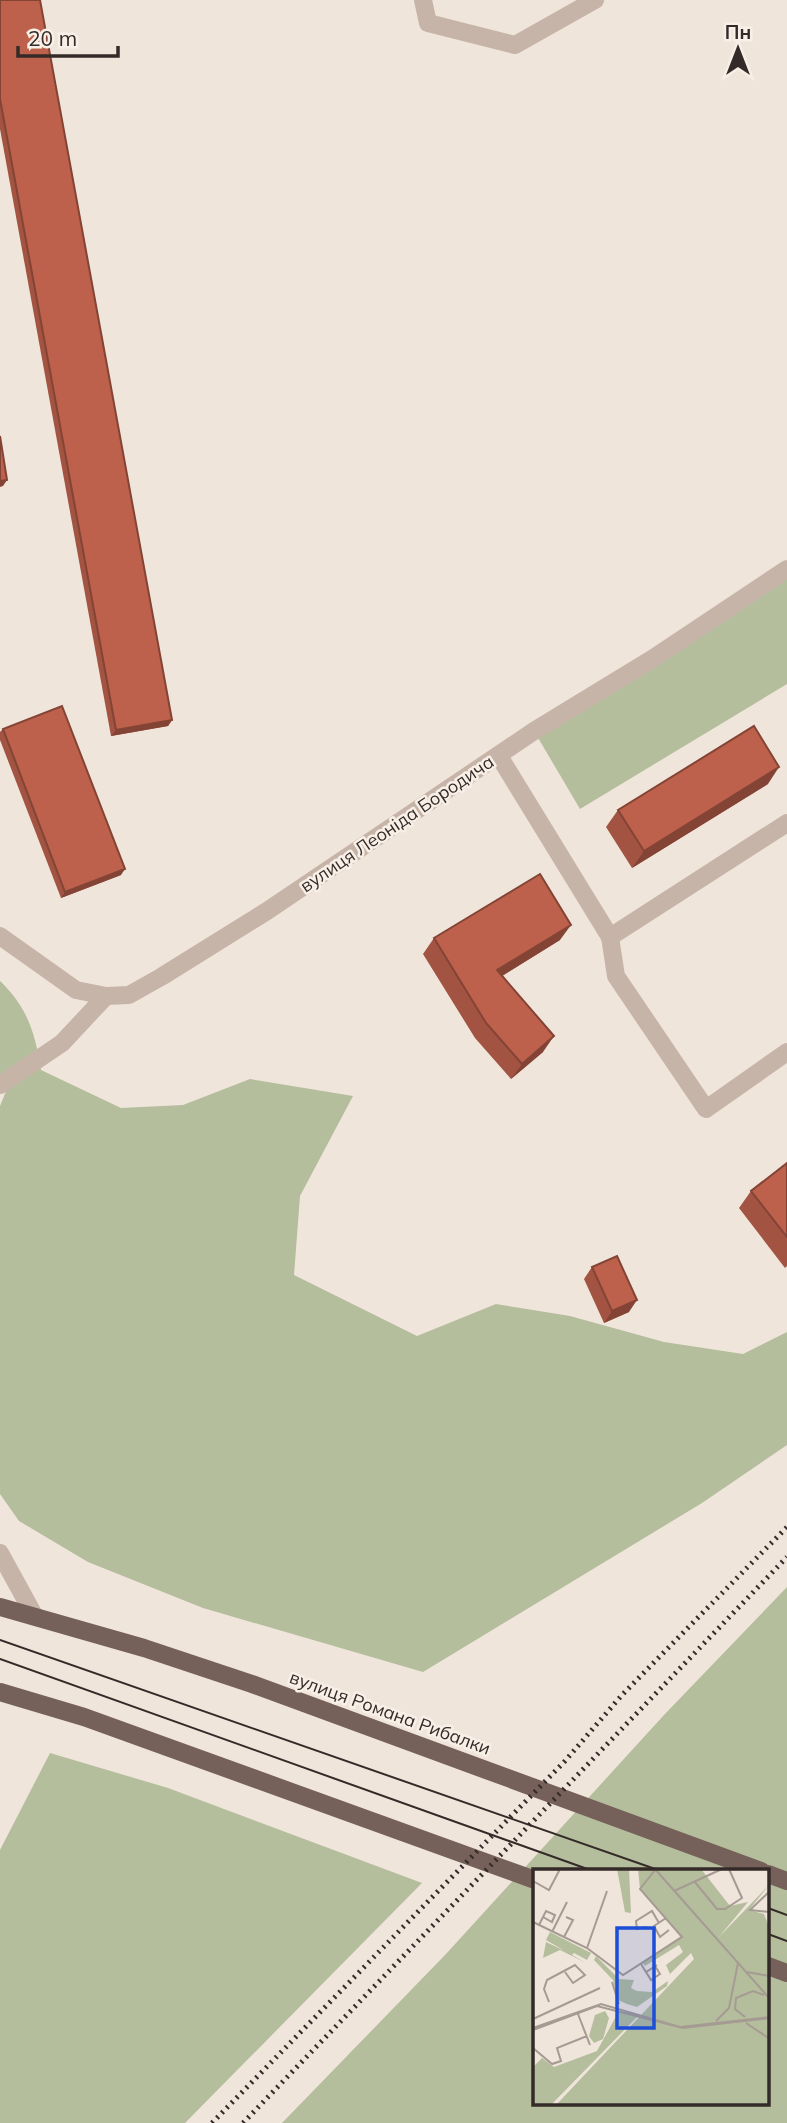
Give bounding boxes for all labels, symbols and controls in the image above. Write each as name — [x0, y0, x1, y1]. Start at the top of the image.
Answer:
scale bar — [18, 14, 117, 58]
north arrow — [703, 14, 773, 84]
text: Пн — [725, 20, 751, 44]
text: 20 m — [28, 25, 77, 51]
street label: вулиця Леоніда Бородича — [295, 750, 498, 897]
street label: вулиця Романа Рибалки — [287, 1665, 494, 1760]
inset map — [533, 1869, 770, 2106]

